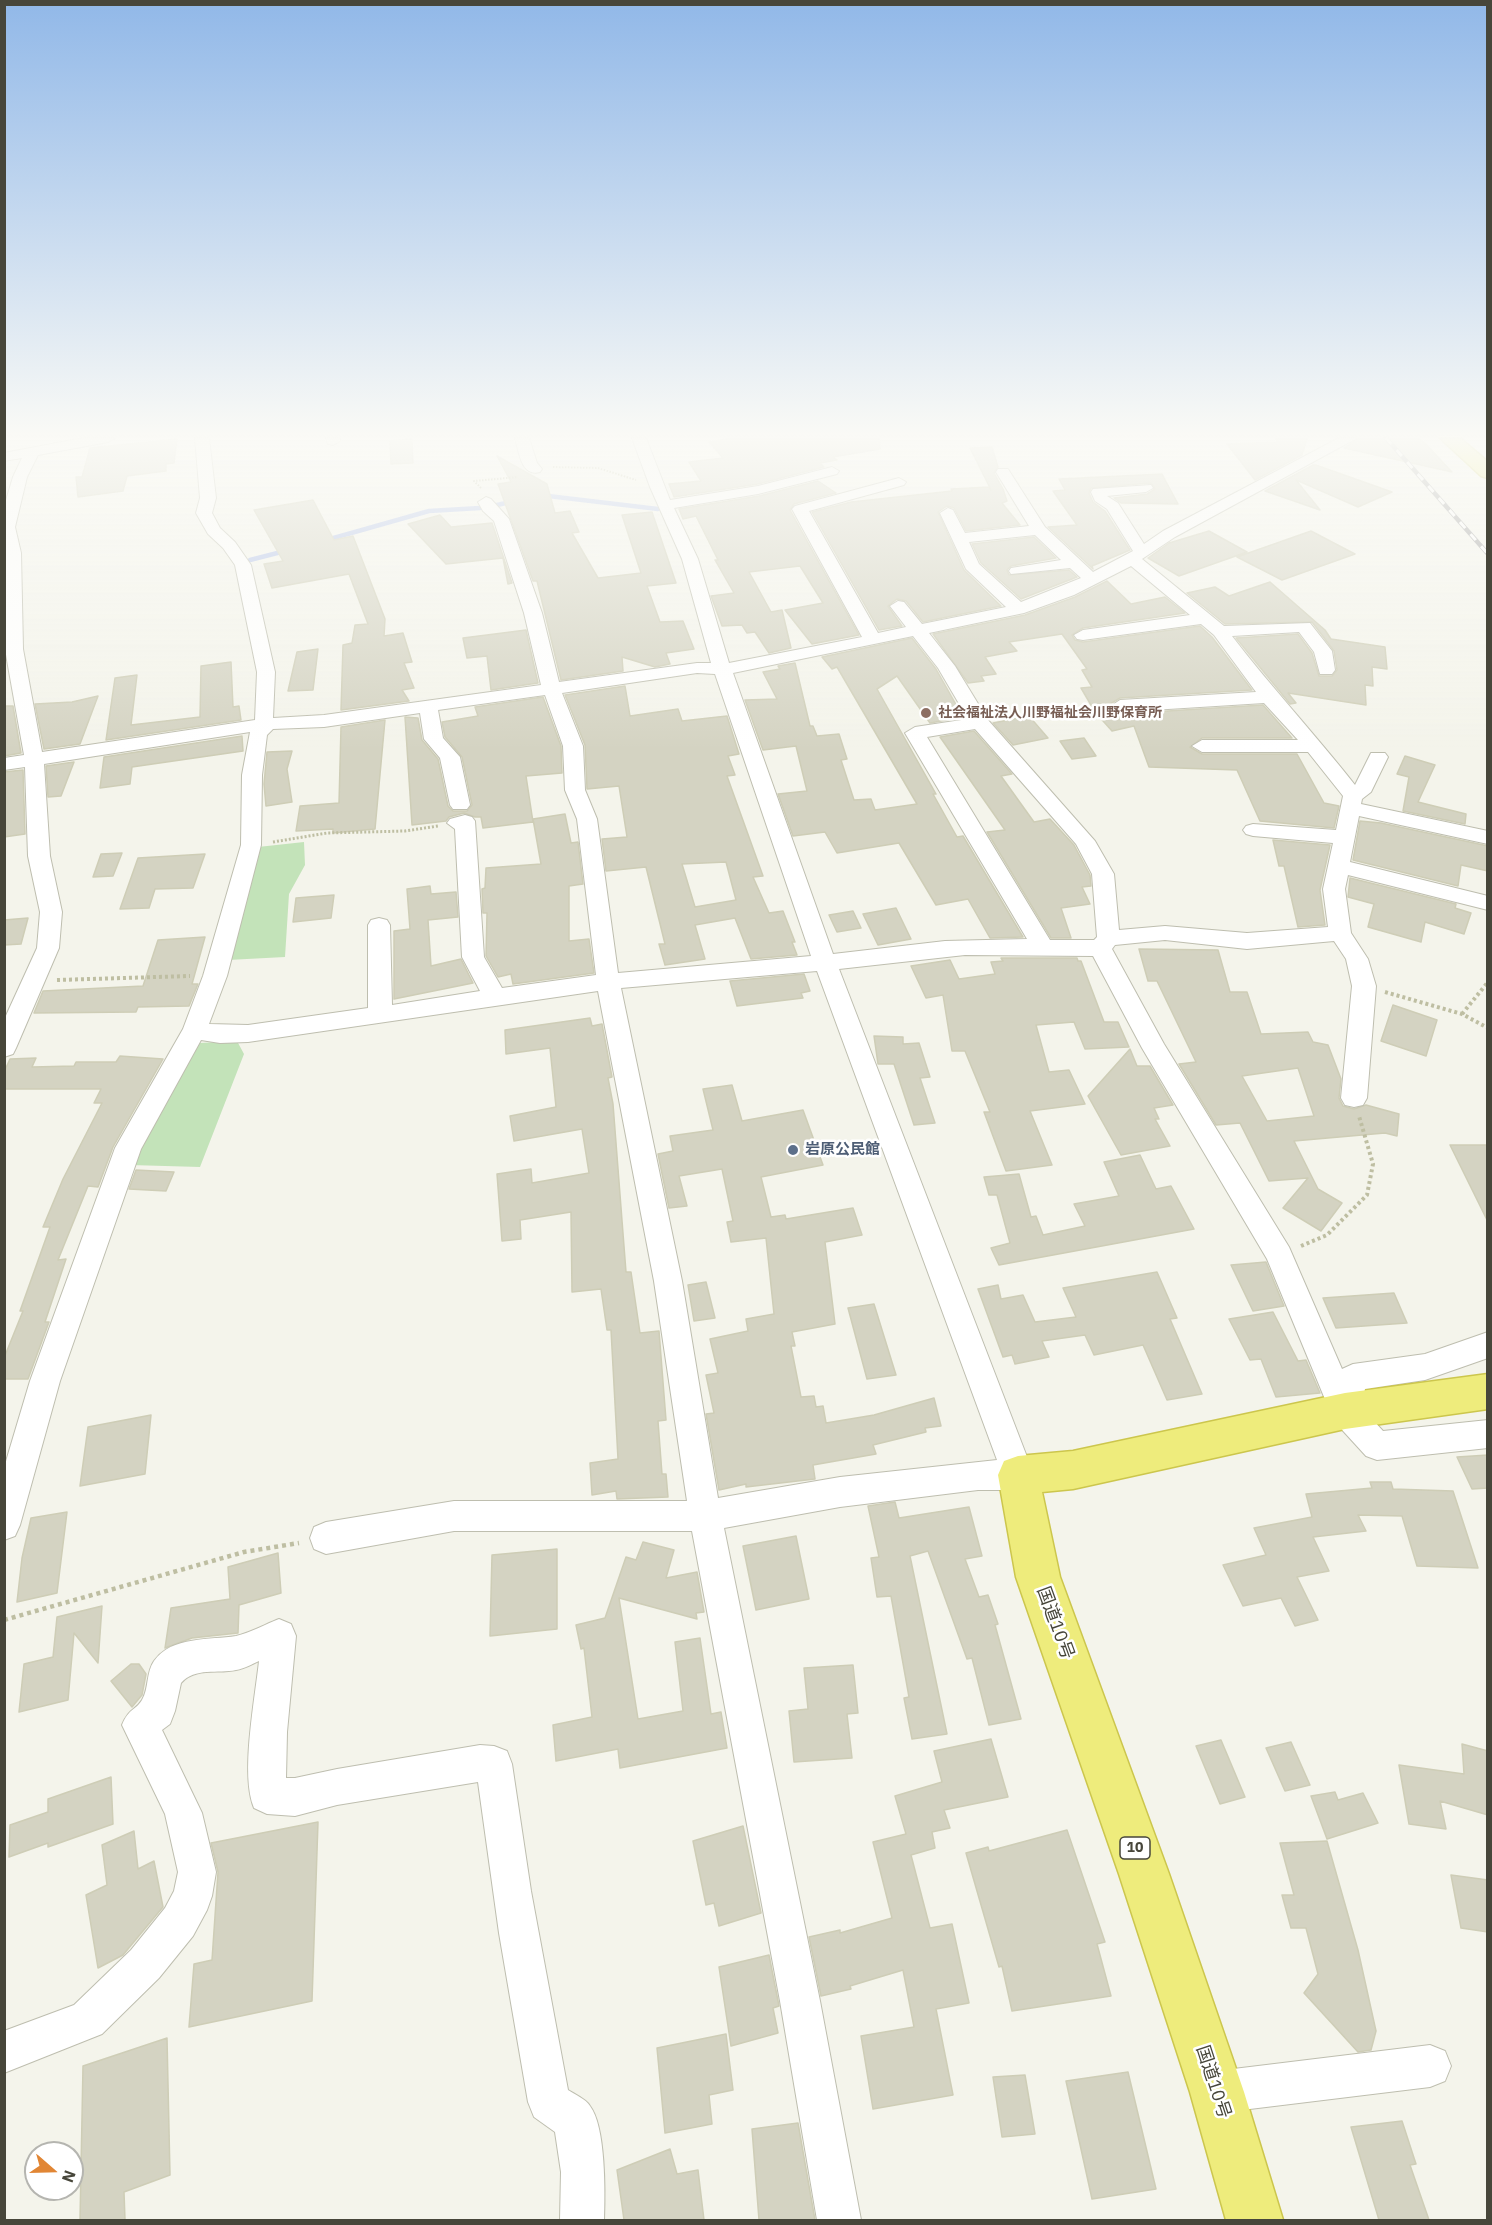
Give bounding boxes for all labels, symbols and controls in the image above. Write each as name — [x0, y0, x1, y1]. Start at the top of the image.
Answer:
place label: 社会福祉法人川野福祉会川野保育所 — [938, 705, 1162, 721]
marker: 社会福祉法人川野福祉会川野保育所 — [919, 706, 933, 720]
place label: 岩原公民館 — [805, 1141, 880, 1159]
marker: 岩原公民館 — [786, 1143, 800, 1157]
street label: 国道10号 — [1032, 1584, 1078, 1662]
road number: 10 — [1120, 1837, 1150, 1859]
street label: 国道10号 — [1191, 2043, 1235, 2121]
north arrow — [24, 2141, 84, 2201]
text: N — [58, 2168, 80, 2185]

